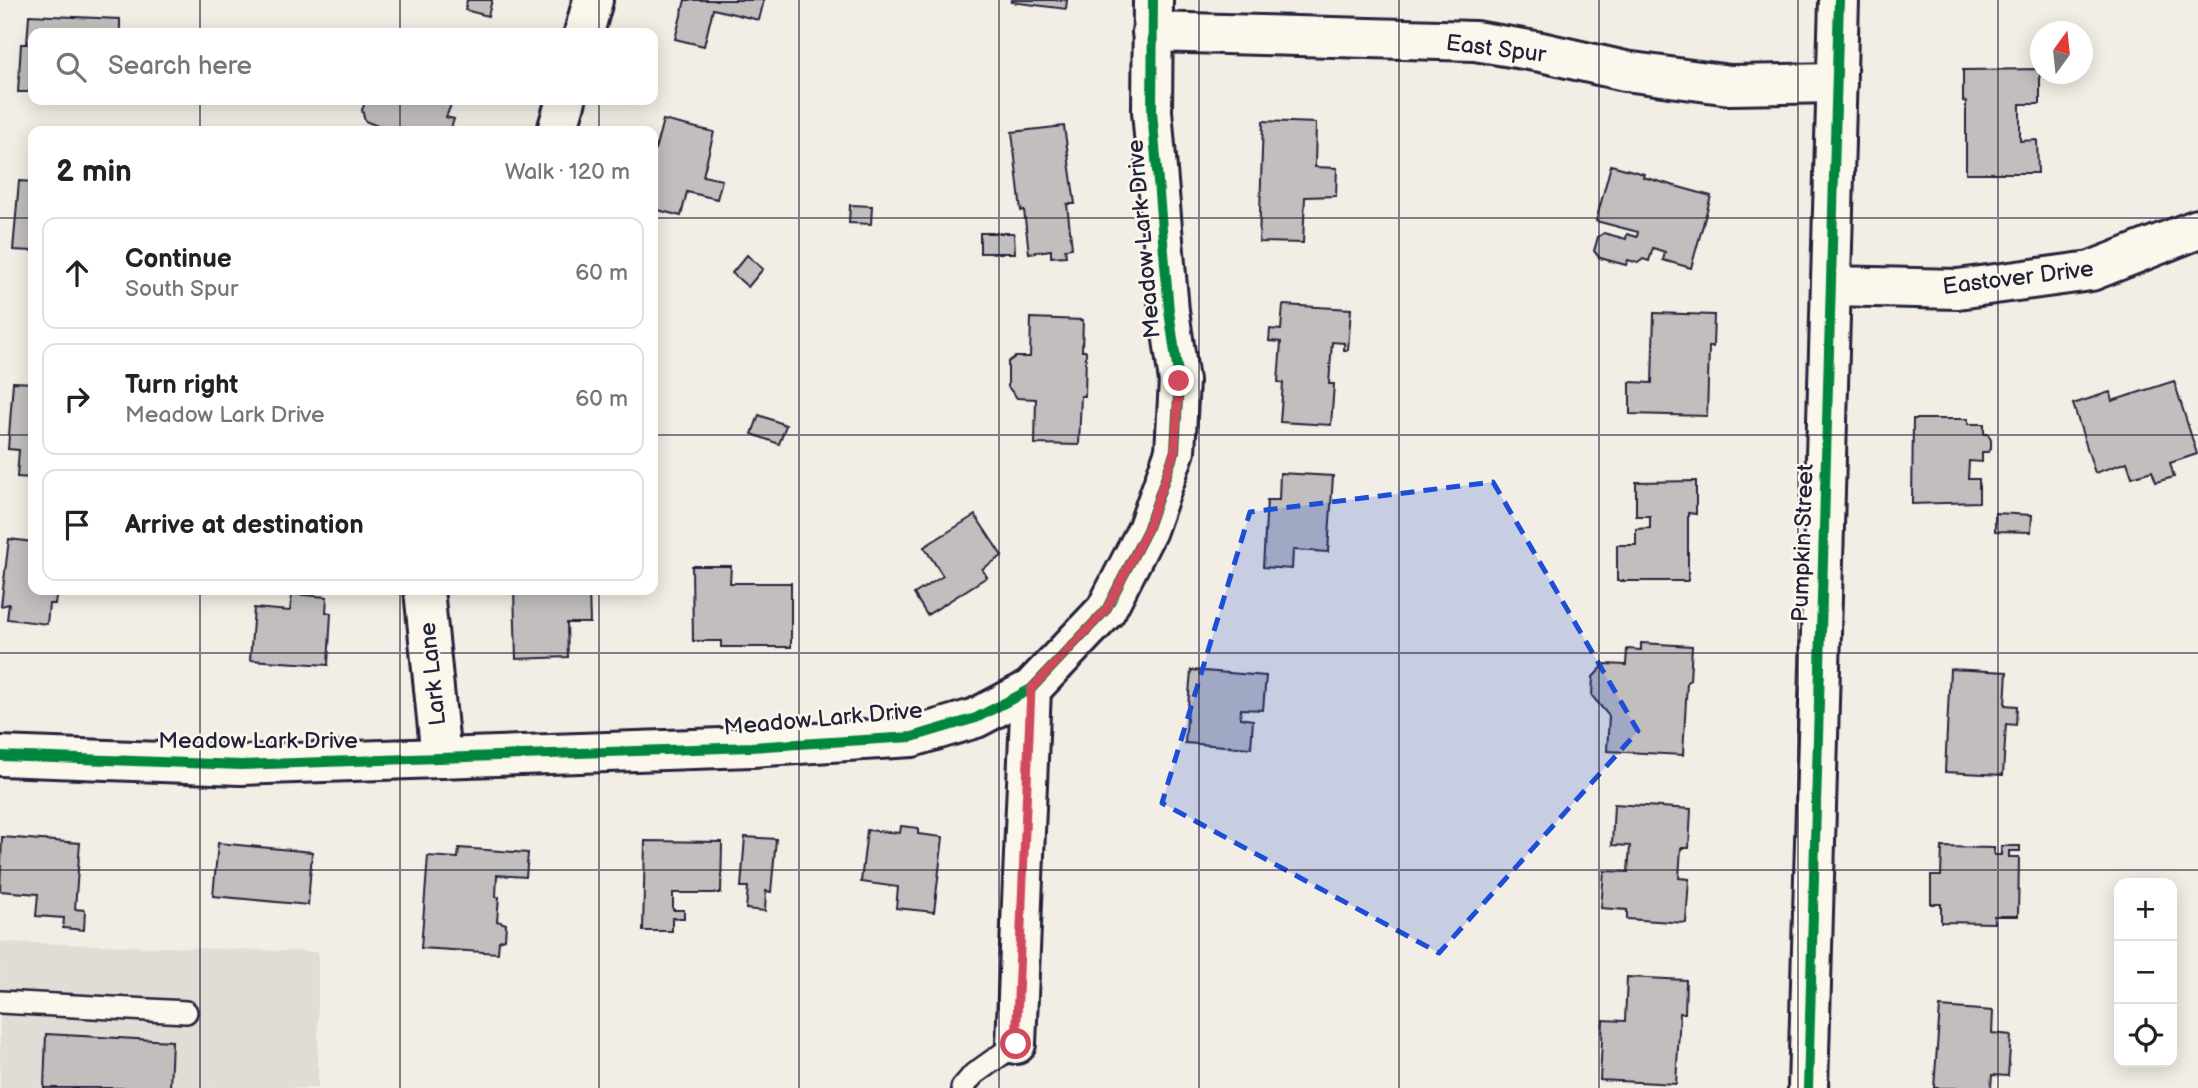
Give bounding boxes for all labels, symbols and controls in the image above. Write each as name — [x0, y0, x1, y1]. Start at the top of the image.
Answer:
north arrow — [2030, 21, 2093, 84]
search box — [28, 28, 658, 105]
street label: East Spur — [1444, 29, 1548, 69]
icon: search — [52, 48, 90, 86]
text: Search here — [108, 51, 252, 82]
street label: Meadow Lark Drive — [1121, 138, 1167, 340]
text: 2 min — [56, 154, 132, 190]
text: Walk · 120 m — [505, 158, 630, 186]
text: Continue — [125, 244, 232, 275]
icon: ahead — [58, 254, 96, 292]
street label: Eastover Drive — [1941, 255, 2095, 301]
text: 60 m — [575, 259, 628, 287]
text: South Spur — [125, 275, 238, 303]
route end — [1163, 365, 1194, 396]
text: Turn right — [125, 370, 238, 401]
icon: right — [58, 380, 96, 418]
text: 60 m — [575, 385, 628, 413]
text: Meadow Lark Drive — [125, 401, 325, 429]
street label: Pumpkin Street — [1786, 464, 1820, 623]
icon: arrive — [58, 506, 96, 544]
text: Arrive at destination — [125, 510, 364, 541]
street label: Lark Lane — [414, 621, 452, 727]
street label: Meadow Lark Drive — [722, 696, 924, 742]
street label: Meadow Lark Drive — [158, 727, 358, 755]
map controls — [2114, 878, 2177, 1067]
button: + — [2114, 878, 2177, 941]
button: − — [2114, 941, 2177, 1004]
button: locate — [2114, 1004, 2177, 1067]
route start — [1000, 1028, 1031, 1059]

